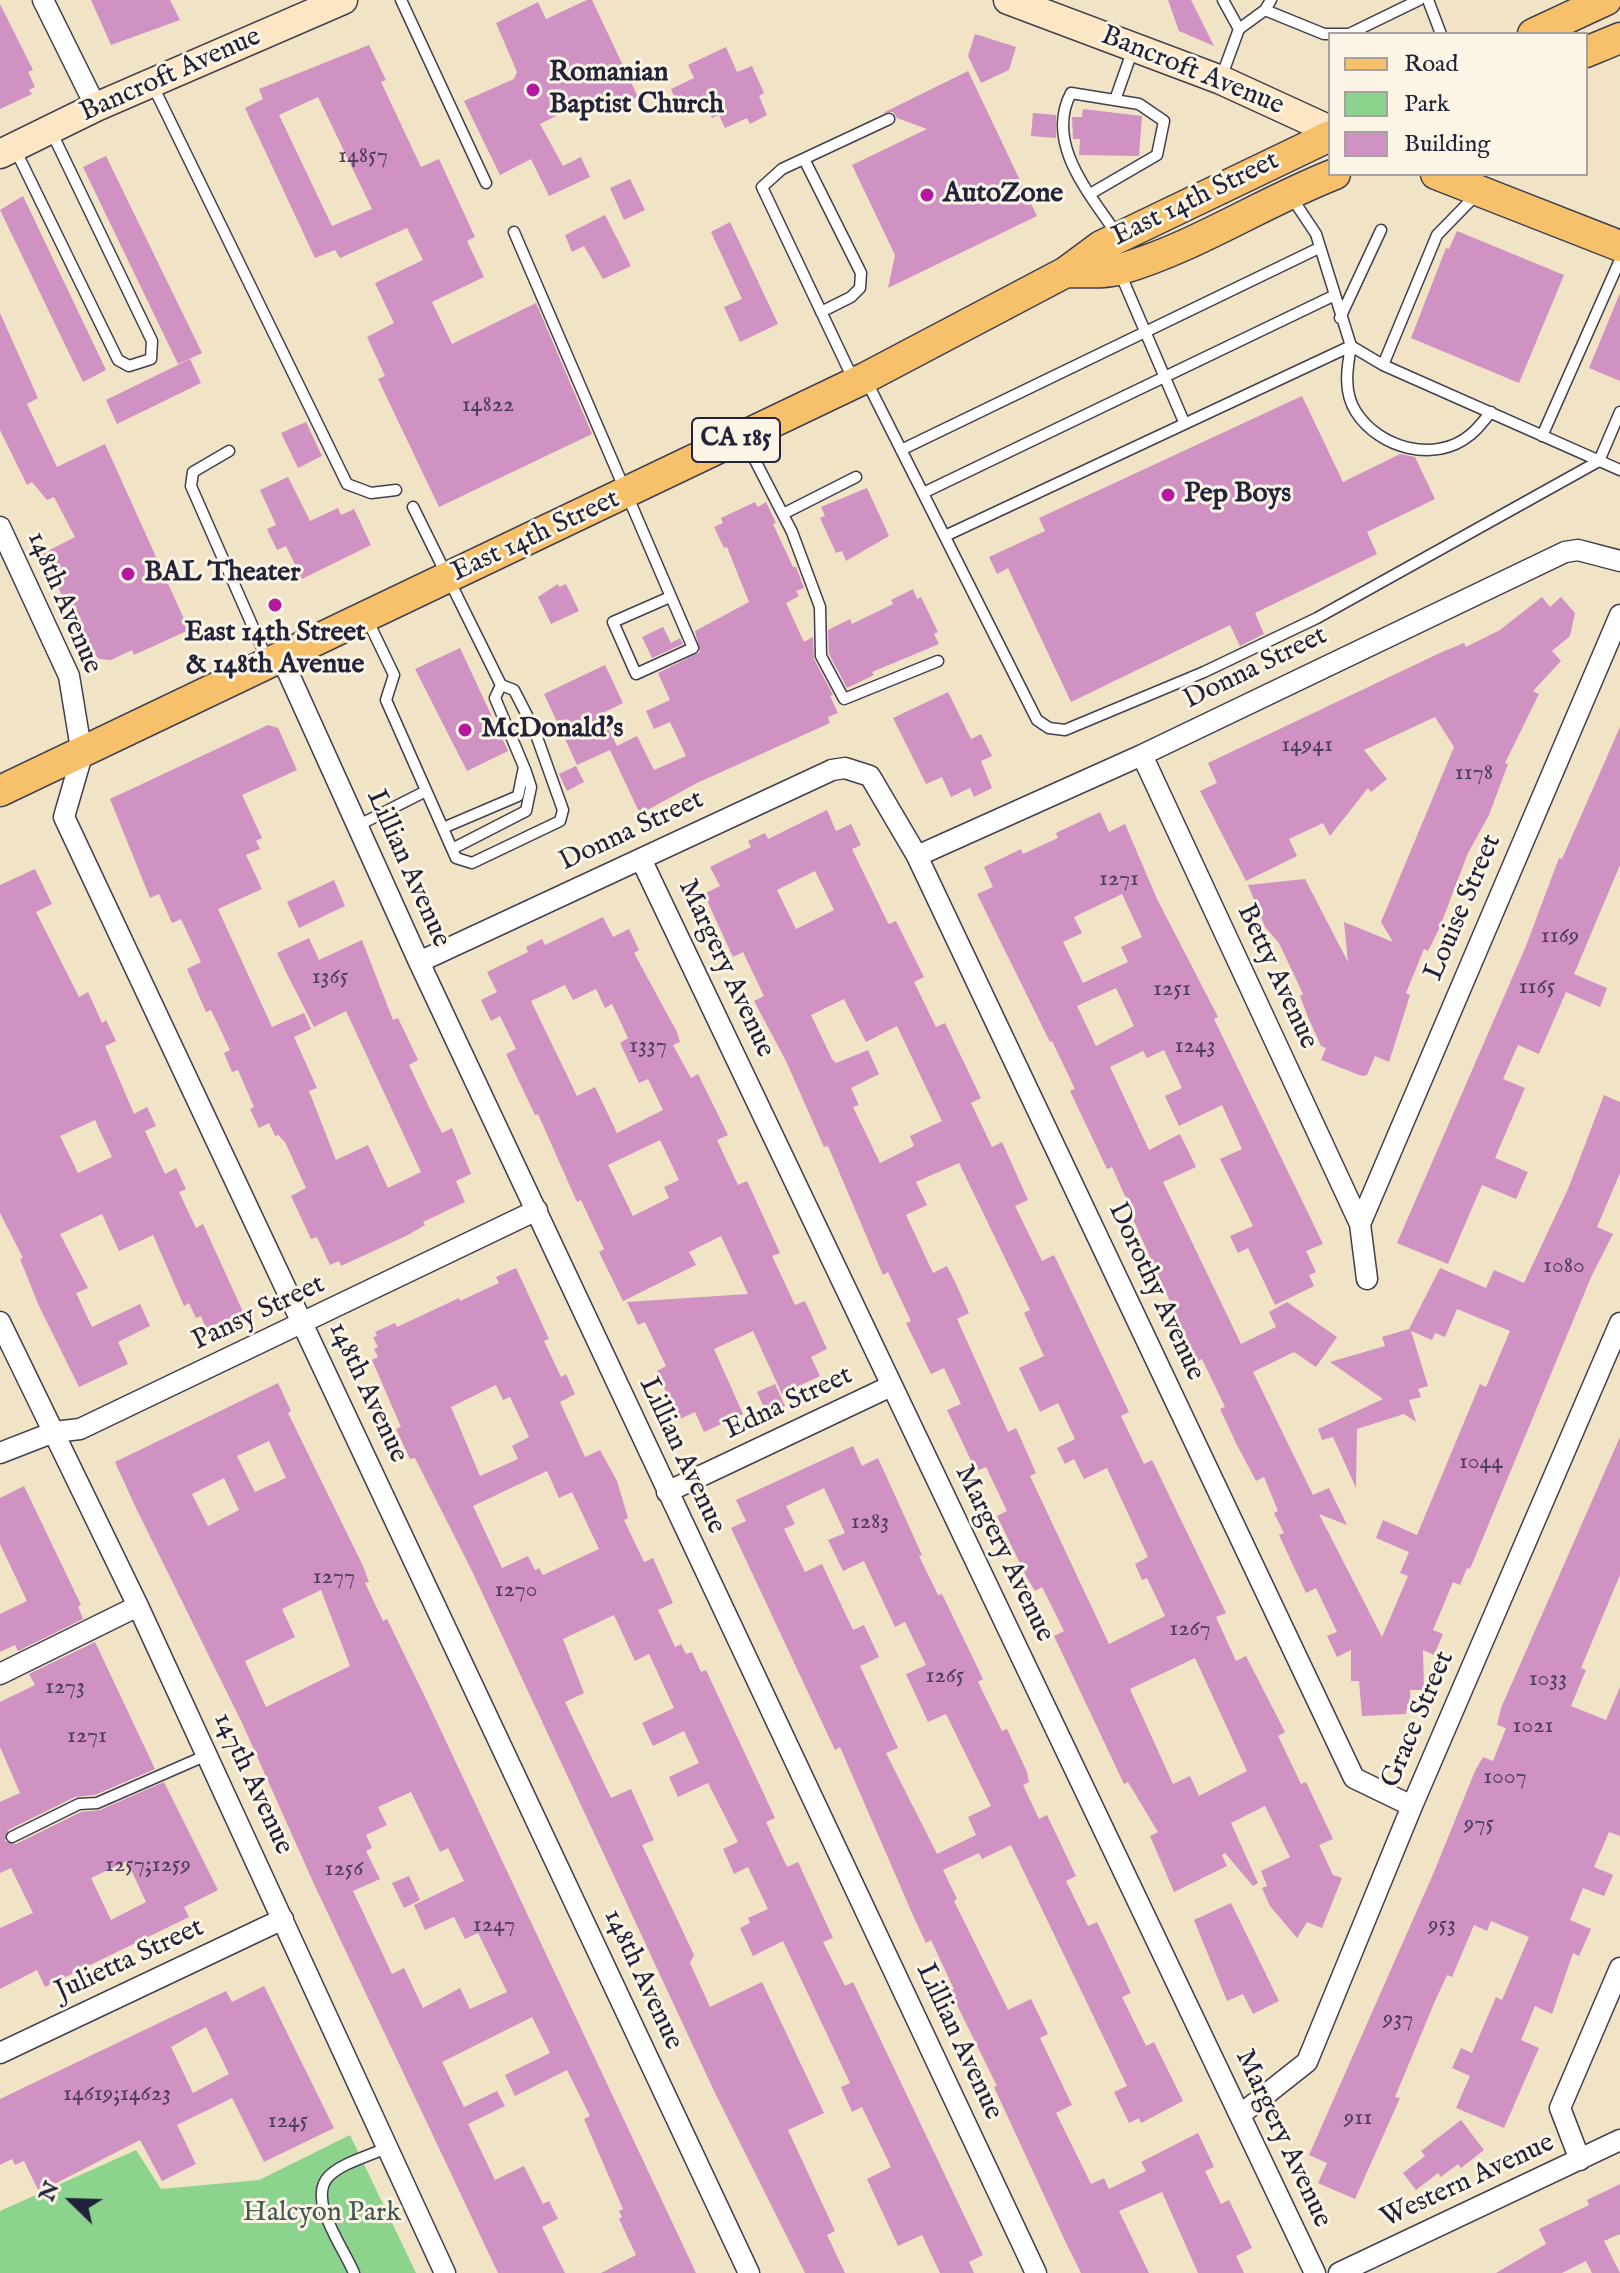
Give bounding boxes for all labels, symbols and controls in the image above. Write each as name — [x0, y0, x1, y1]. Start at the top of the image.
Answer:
street label: Bancroft Avenue — [1096, 20, 1288, 124]
street label: Bancroft Avenue — [75, 21, 267, 131]
legend — [1328, 32, 1588, 176]
text: Road — [1404, 49, 1458, 80]
place label: Romanian Baptist Church — [549, 57, 724, 123]
marker: Romanian Baptist Church — [524, 81, 542, 99]
text: Park — [1404, 89, 1450, 120]
text: Building — [1404, 129, 1490, 160]
house number: 14857 — [338, 143, 388, 171]
street label: East 14th Street — [1107, 145, 1285, 255]
place label: AutoZone — [943, 178, 1063, 212]
marker: AutoZone — [918, 186, 936, 204]
house number: 14822 — [462, 392, 514, 420]
road number: CA 185 — [692, 418, 780, 462]
place label: Pep Boys — [1184, 478, 1291, 512]
street label: East 14th Street — [447, 483, 625, 591]
marker: Pep Boys — [1159, 486, 1177, 504]
street label: 148th Avenue — [18, 527, 108, 679]
place label: BAL Theater — [144, 557, 300, 591]
marker: BAL Theater — [119, 565, 137, 583]
marker: East 14th Street & 148th Avenue — [266, 596, 284, 614]
place label: East 14th Street & 148th Avenue — [184, 617, 366, 683]
street label: Donna Street — [1179, 620, 1333, 718]
place label: McDonald's — [481, 713, 623, 747]
marker: McDonald's — [456, 721, 474, 739]
house number: 14941 — [1281, 732, 1333, 760]
house number: 1178 — [1455, 760, 1493, 788]
street label: Donna Street — [555, 784, 709, 880]
street label: Lillian Avenue — [357, 785, 457, 953]
street label: Louise Street — [1418, 830, 1510, 986]
house number: 1271 — [1099, 866, 1139, 894]
street label: Margery Avenue — [669, 875, 781, 1063]
street label: Betty Avenue — [1228, 899, 1324, 1055]
house number: 1169 — [1541, 923, 1579, 951]
house number: 1365 — [312, 964, 348, 992]
house number: 1165 — [1519, 974, 1555, 1002]
house number: 1251 — [1153, 976, 1191, 1004]
house number: 1337 — [629, 1033, 667, 1061]
house number: 1243 — [1175, 1033, 1215, 1061]
street label: Dorothy Avenue — [1099, 1198, 1211, 1386]
house number: 1080 — [1543, 1253, 1585, 1281]
street label: Pansy Street — [187, 1269, 331, 1359]
street label: 148th Avenue — [320, 1317, 414, 1469]
street label: Edna Street — [720, 1360, 858, 1448]
street label: Lillian Avenue — [630, 1372, 732, 1540]
house number: 1044 — [1459, 1449, 1503, 1477]
street label: Margery Avenue — [946, 1460, 1060, 1648]
house number: 1283 — [851, 1509, 889, 1537]
house number: 1277 — [313, 1564, 355, 1592]
house number: 1270 — [495, 1577, 537, 1605]
house number: 1267 — [1169, 1616, 1211, 1644]
street label: Grace Street — [1375, 1647, 1463, 1793]
house number: 1265 — [925, 1663, 965, 1691]
house number: 1033 — [1529, 1666, 1567, 1694]
house number: 1273 — [45, 1674, 85, 1702]
street label: 147th Avenue — [205, 1708, 299, 1860]
house number: 1021 — [1513, 1713, 1553, 1741]
house number: 1271 — [67, 1723, 107, 1751]
house number: 1007 — [1483, 1764, 1527, 1792]
house number: 975 — [1464, 1811, 1494, 1839]
house number: 1257;1259 — [105, 1852, 191, 1880]
house number: 1256 — [325, 1856, 363, 1884]
street label: 148th Avenue — [595, 1904, 689, 2056]
street label: Julietta Street — [50, 1912, 210, 2010]
house number: 1247 — [473, 1912, 515, 1940]
house number: 953 — [1428, 1912, 1456, 1940]
street label: Lillian Avenue — [907, 1958, 1009, 2126]
house number: 937 — [1383, 2006, 1413, 2034]
street label: Margery Avenue — [1226, 2045, 1338, 2233]
house number: 14619;14623 — [63, 2081, 171, 2109]
house number: 911 — [1344, 2105, 1372, 2133]
house number: 1245 — [268, 2108, 308, 2136]
street label: Western Avenue — [1376, 2127, 1560, 2237]
north arrow — [32, 2161, 112, 2241]
text: N — [33, 2177, 67, 2206]
park label: Halcyon Park — [243, 2197, 401, 2231]

